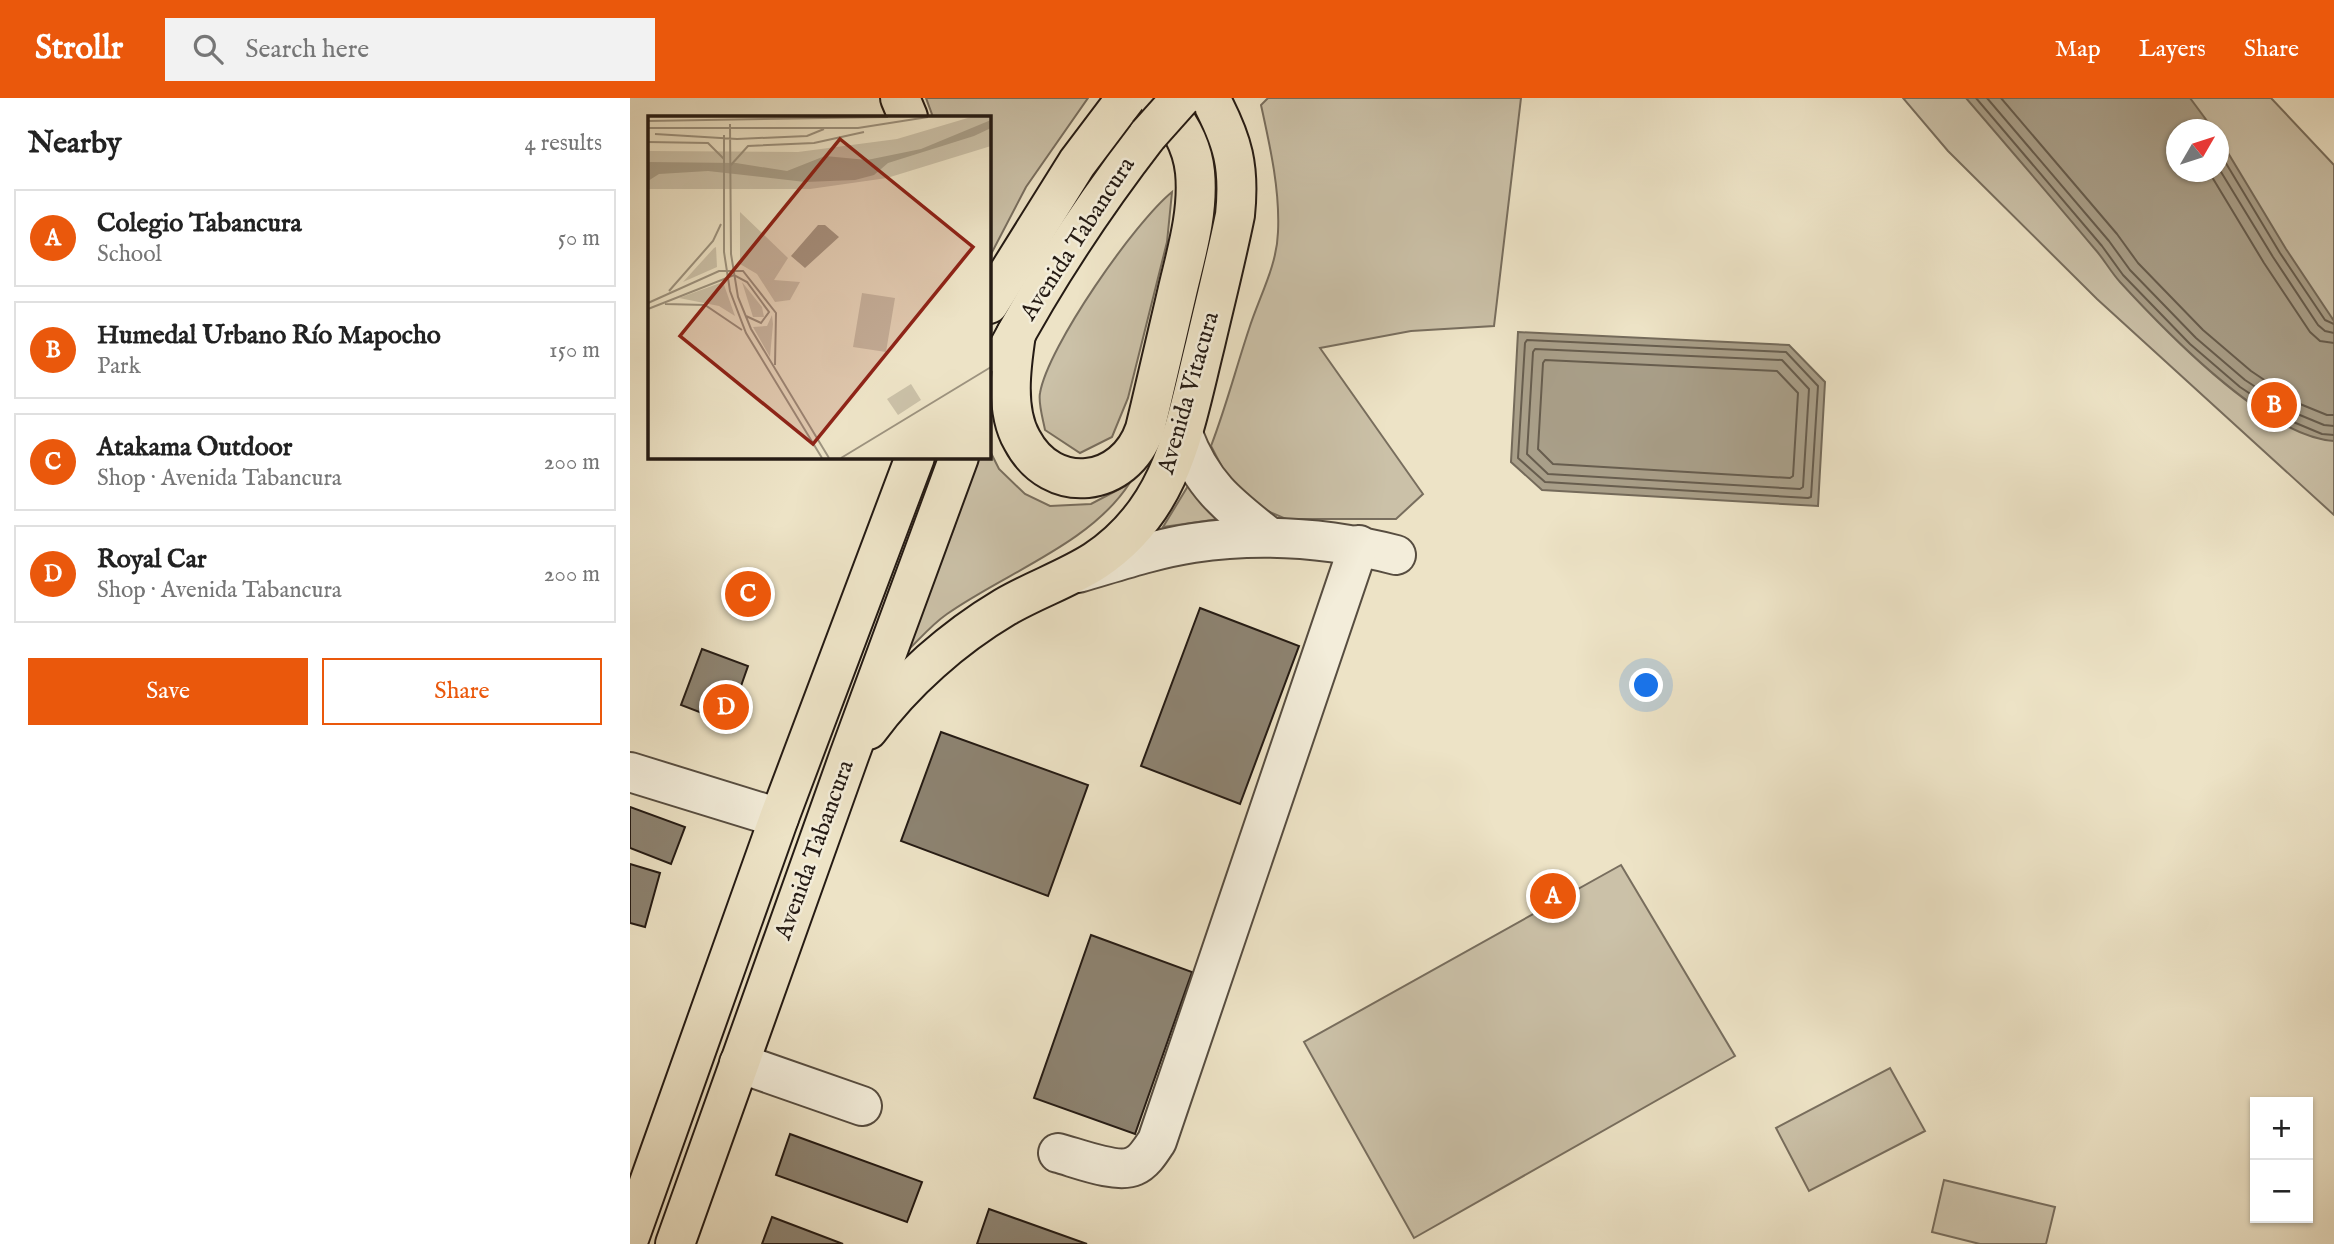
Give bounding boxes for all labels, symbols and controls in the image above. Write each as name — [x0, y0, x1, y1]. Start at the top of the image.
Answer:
search box — [165, 18, 655, 81]
text: Strollr — [35, 28, 123, 70]
icon: search — [189, 30, 227, 68]
text: Search here — [245, 33, 369, 66]
text: Map — [2055, 34, 2101, 65]
text: Layers — [2139, 34, 2206, 65]
text: Share — [2244, 34, 2299, 65]
inset map — [648, 116, 990, 458]
north arrow — [2166, 119, 2229, 182]
text: Nearby — [28, 125, 121, 163]
text: 4 results — [524, 129, 602, 158]
street label: Avenida Tabancura — [1013, 151, 1143, 327]
text: Colegio Tabancura — [97, 207, 302, 240]
text: A — [45, 224, 61, 253]
text: 50 m — [558, 224, 600, 253]
text: School — [97, 240, 162, 269]
street label: Avenida Vitacura — [1151, 308, 1227, 479]
text: Humedal Urbano Río Mapocho — [97, 319, 441, 352]
text: B — [45, 336, 61, 365]
text: 150 m — [549, 336, 600, 365]
text: Park — [97, 352, 141, 381]
pin: B — [2251, 379, 2297, 431]
text: Atakama Outdoor — [97, 431, 292, 464]
text: C — [45, 448, 61, 477]
text: 200 m — [544, 448, 600, 477]
text: Shop · Avenida Tabancura — [97, 464, 342, 493]
text: Royal Car — [97, 543, 206, 576]
text: D — [44, 560, 62, 589]
text: 200 m — [544, 560, 600, 589]
pin: C — [725, 568, 771, 620]
text: Shop · Avenida Tabancura — [97, 576, 342, 605]
button: Save — [28, 658, 308, 725]
button: Share — [322, 658, 602, 725]
your location — [1629, 668, 1663, 702]
pin: D — [703, 681, 749, 733]
street label: Avenida Tabancura — [768, 755, 862, 945]
pin: A — [1530, 870, 1576, 922]
map controls — [2250, 1097, 2313, 1223]
button: + — [2250, 1097, 2313, 1160]
button: − — [2250, 1160, 2313, 1223]

